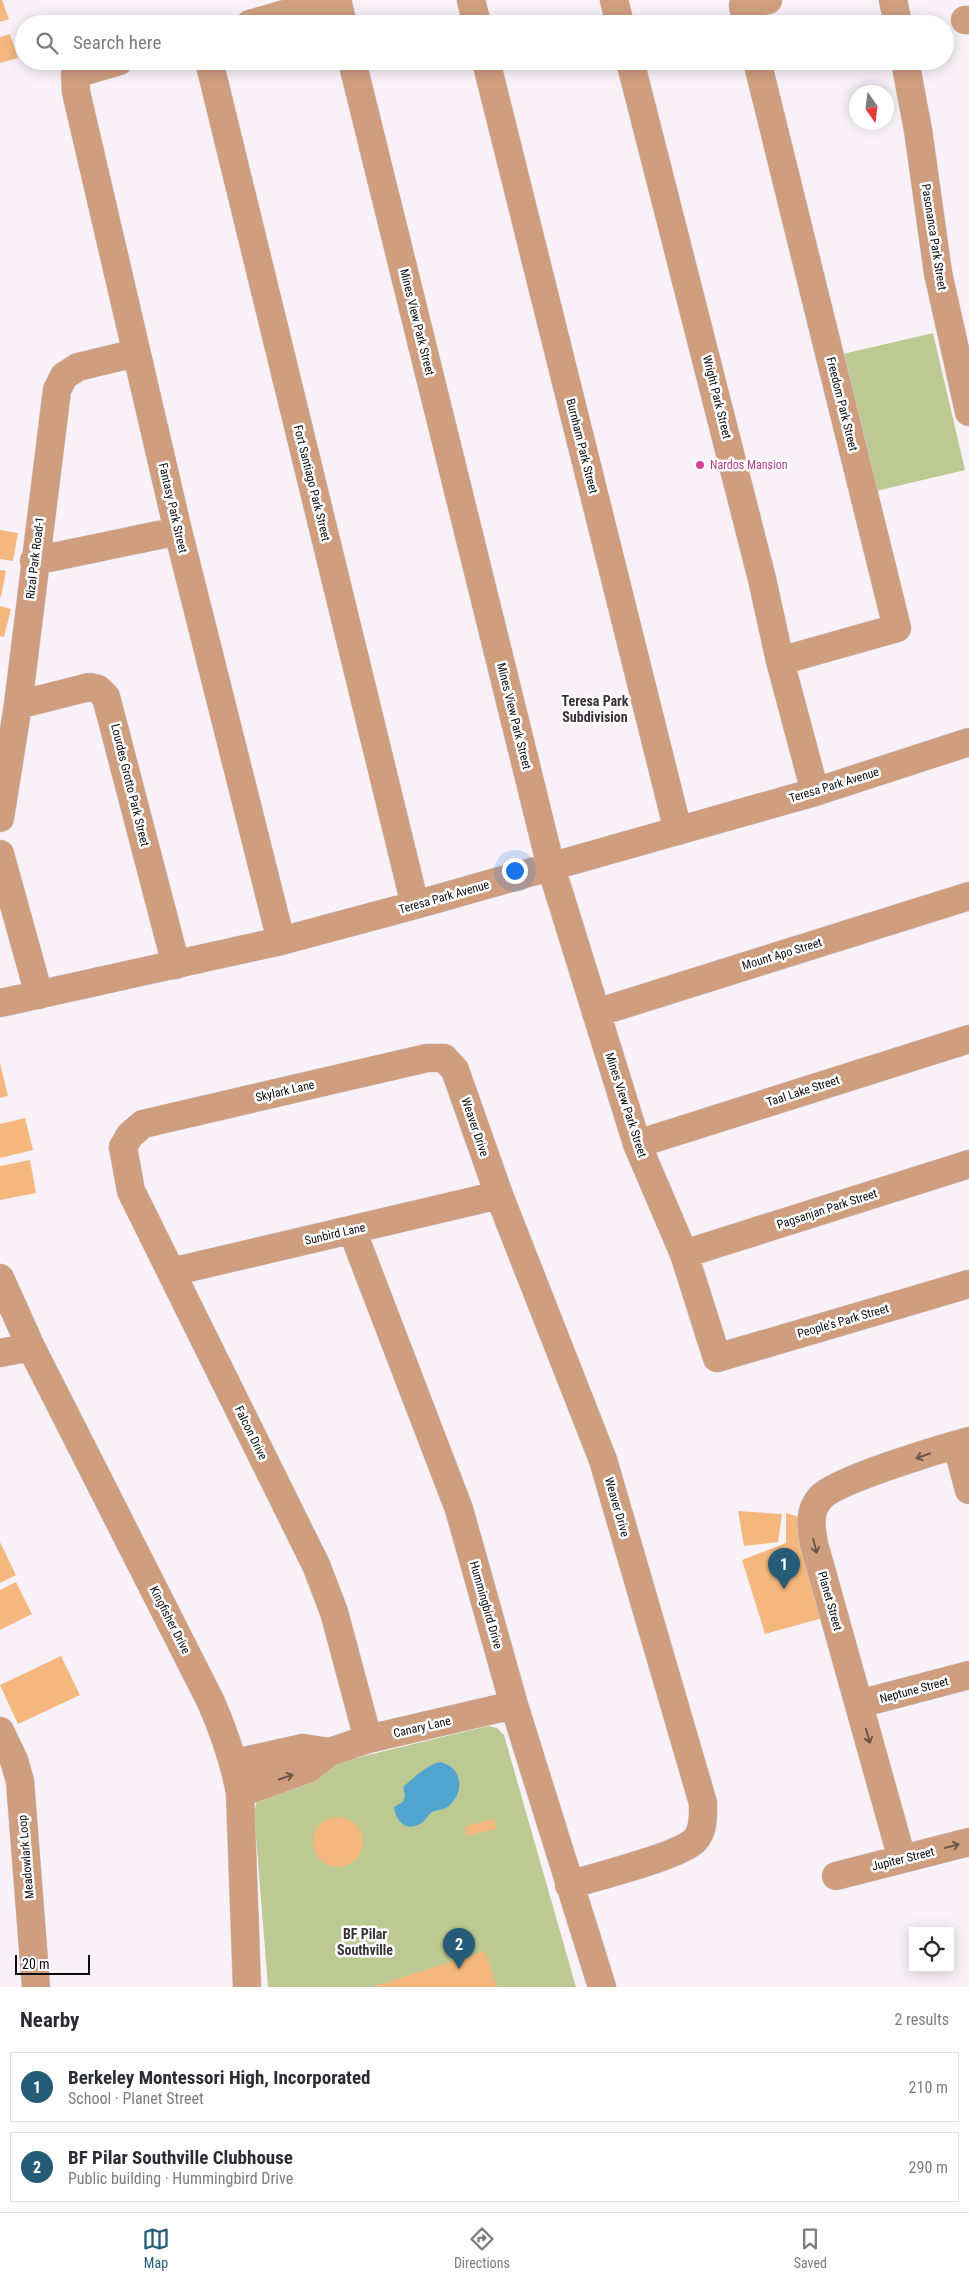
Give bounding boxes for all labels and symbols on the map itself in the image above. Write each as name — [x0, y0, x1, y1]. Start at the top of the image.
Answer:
north arrow — [849, 85, 894, 130]
street label: Pasonanca Park Street — [919, 183, 949, 292]
street label: Mines View Park Street — [397, 267, 437, 377]
street label: Wright Park Street — [700, 354, 734, 441]
street label: Freedom Park Street — [824, 356, 861, 453]
street label: Burnham Park Street — [563, 397, 601, 495]
street label: Fort Santiago Park Street — [291, 424, 333, 543]
place label: Nardos Mansion — [710, 458, 788, 472]
marker: Nardos Mansion — [694, 459, 706, 471]
street label: Fantasy Park Street — [156, 462, 190, 555]
street label: Rizal Park Road-1 — [23, 516, 47, 600]
street label: Mines View Park Street — [494, 661, 534, 771]
district label: Teresa Park Subdivision — [562, 693, 629, 725]
street label: Lourdes Grotto Park Street — [108, 722, 152, 848]
street label: Teresa Park Avenue — [787, 765, 881, 805]
your location — [502, 858, 528, 884]
street label: Teresa Park Avenue — [397, 877, 491, 917]
street label: Mount Apo Street — [740, 935, 824, 973]
street label: Mines View Park Street — [602, 1051, 650, 1160]
street label: Taal Lake Street — [765, 1072, 842, 1109]
street label: Skylark Lane — [254, 1077, 316, 1105]
street label: Weaver Drive — [458, 1096, 492, 1159]
street label: Pagsanjan Park Street — [775, 1186, 879, 1232]
street label: Sunbird Lane — [303, 1220, 367, 1248]
street label: People's Park Street — [796, 1301, 891, 1341]
street label: Falcon Drive — [232, 1404, 270, 1463]
one-way arrow — [915, 1452, 931, 1461]
street label: Weaver Drive — [602, 1476, 632, 1539]
one-way arrow — [811, 1538, 820, 1554]
pin: 1 — [768, 1548, 800, 1589]
street label: Hummingbird Drive — [467, 1559, 505, 1651]
street label: Planet Street — [815, 1570, 845, 1633]
street label: Kingfisher Drive — [147, 1584, 193, 1657]
street label: Neptune Street — [878, 1674, 950, 1706]
street label: Canary Lane — [392, 1714, 452, 1740]
one-way arrow — [863, 1728, 873, 1744]
one-way arrow — [278, 1772, 293, 1781]
street label: Meadowlark Loop — [15, 1814, 37, 1900]
one-way arrow — [944, 1841, 960, 1850]
street label: Jupiter Street — [870, 1844, 936, 1874]
district label: BF Pilar Southville — [337, 1926, 393, 1958]
pin: 2 — [443, 1928, 475, 1969]
scale bar — [15, 1952, 90, 1975]

